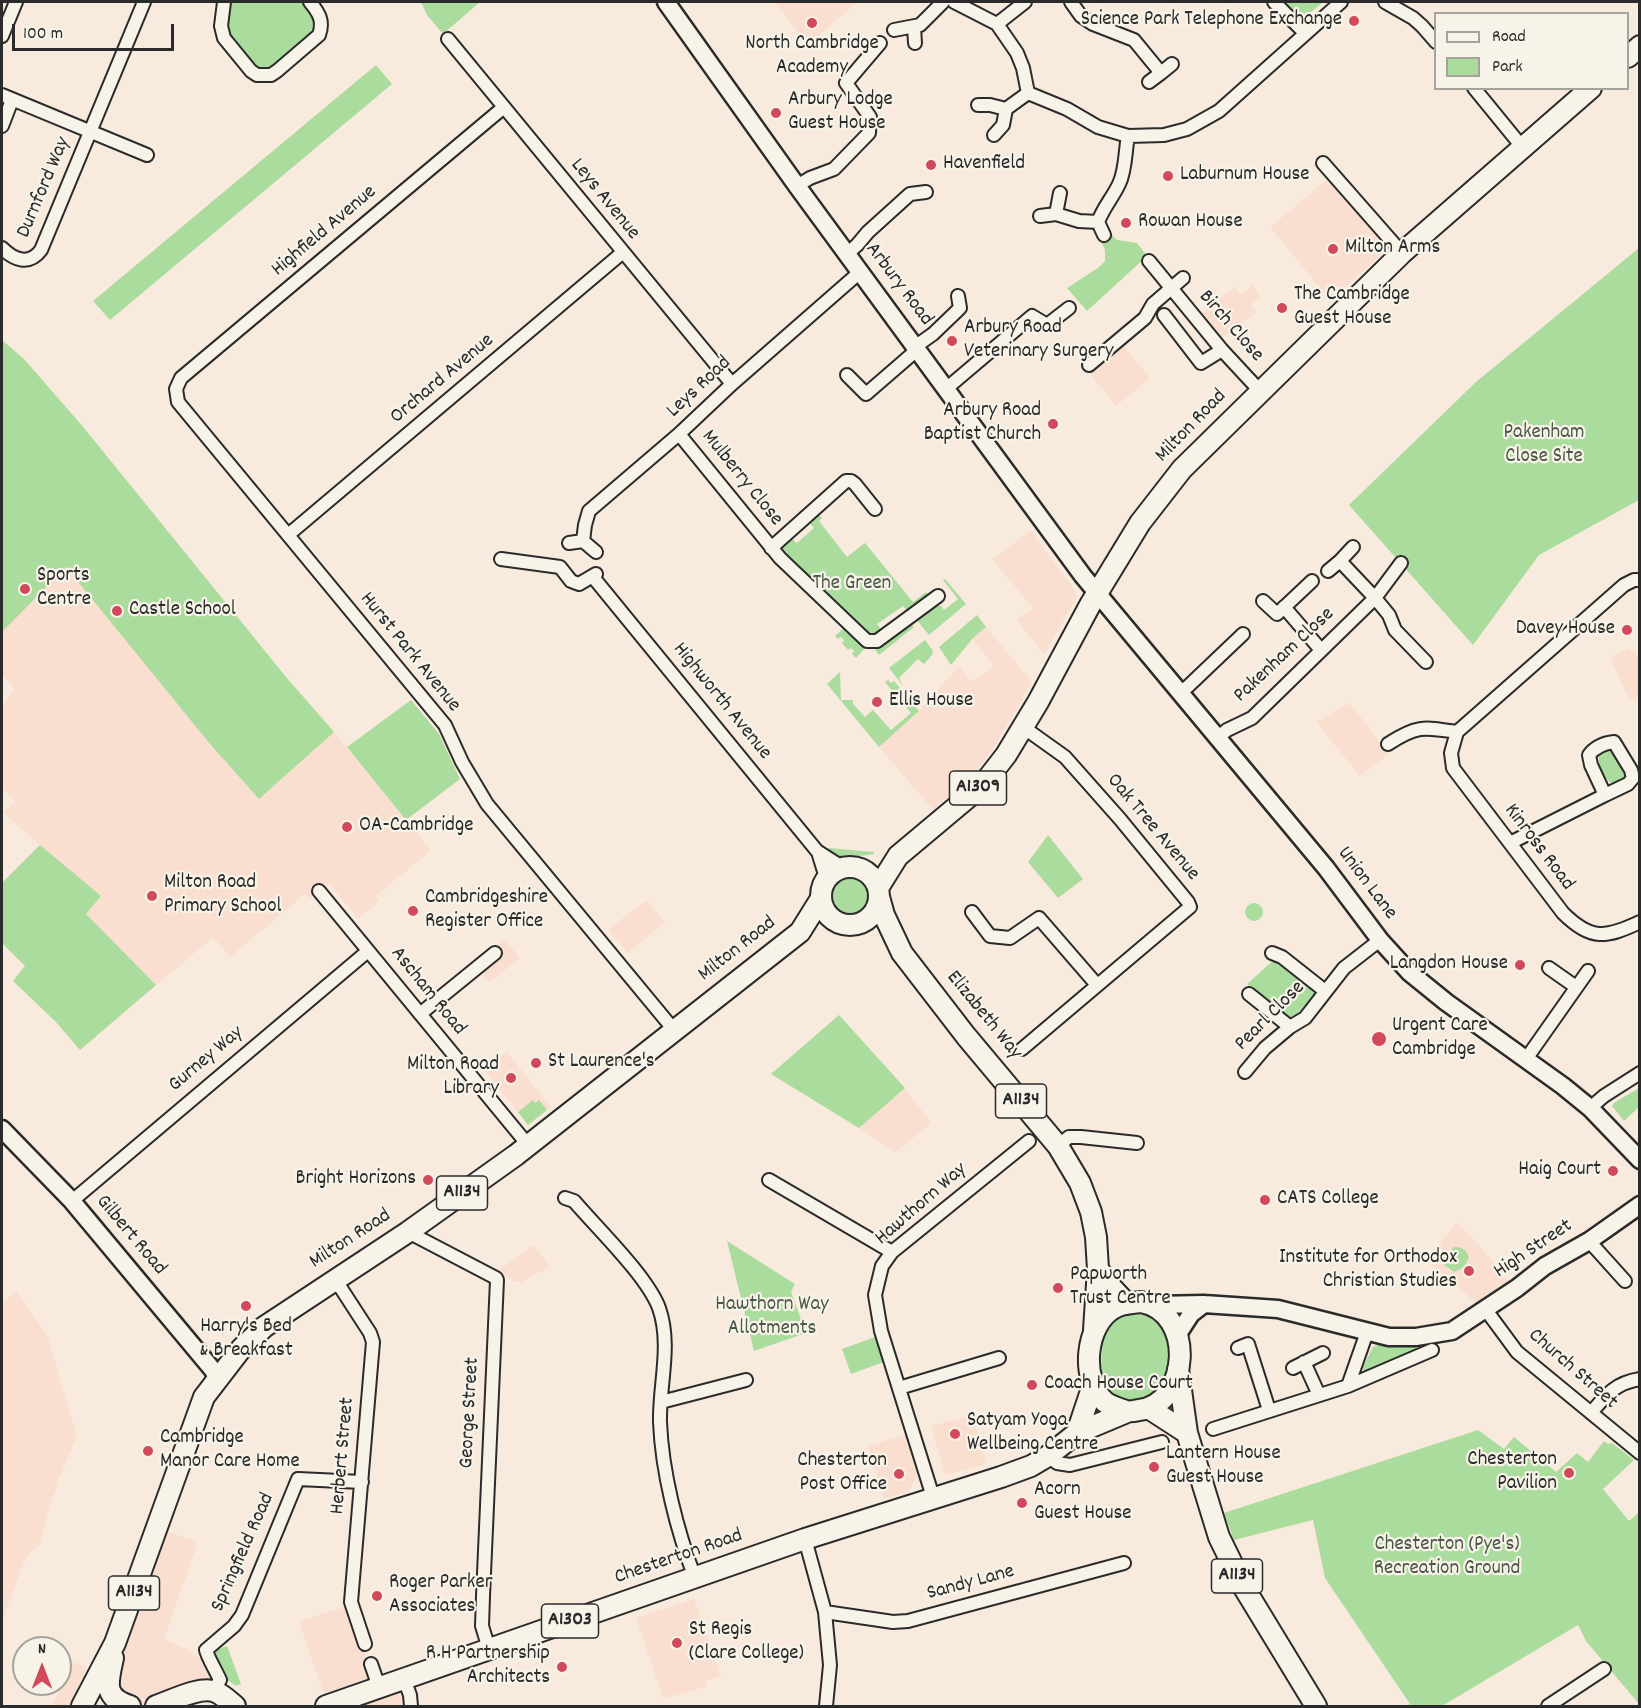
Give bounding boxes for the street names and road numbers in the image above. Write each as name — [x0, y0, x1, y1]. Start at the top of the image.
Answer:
street label: Durnford Way — [13, 134, 77, 242]
street label: Leys Avenue — [564, 154, 644, 246]
street label: Highfield Avenue — [267, 181, 383, 283]
street label: Arbury Road — [859, 238, 937, 332]
street label: Birch Close — [1192, 286, 1268, 368]
street label: Orchard Avenue — [386, 329, 500, 431]
street label: Leys Road — [662, 352, 738, 424]
street label: Milton Road — [1151, 385, 1233, 469]
street label: Mulberry Close — [695, 426, 787, 532]
street label: Hurst Park Avenue — [353, 588, 465, 718]
street label: Pakenham Close — [1229, 603, 1341, 709]
street label: Highworth Avenue — [666, 638, 776, 766]
street label: Oak Tree Avenue — [1100, 769, 1204, 887]
road number: A1309 — [950, 771, 1006, 805]
street label: Kinross Road — [1497, 800, 1579, 896]
street label: Union Lane — [1330, 843, 1402, 925]
street label: Milton Road — [694, 912, 782, 988]
street label: Ascham Road — [384, 943, 470, 1041]
street label: Elizabeth Way — [940, 966, 1026, 1066]
street label: Pearl Close — [1231, 977, 1311, 1057]
street label: Gurney Way — [164, 1021, 250, 1099]
road number: A1134 — [996, 1084, 1046, 1118]
street label: Hawthorn Way — [871, 1158, 973, 1252]
road number: A1134 — [436, 1176, 488, 1210]
street label: Gilbert Road — [89, 1191, 171, 1281]
street label: Milton Road — [306, 1204, 396, 1276]
street label: High Street — [1490, 1215, 1578, 1285]
street label: Church Street — [1522, 1324, 1622, 1416]
street label: George Street — [456, 1357, 486, 1469]
street label: Herbert Street — [326, 1396, 362, 1516]
street label: Springfield Road — [207, 1490, 281, 1616]
street label: Chesterton Road — [612, 1524, 746, 1592]
road number: A1134 — [1212, 1559, 1262, 1593]
street label: Sandy Lane — [925, 1560, 1017, 1608]
road number: A1134 — [108, 1576, 160, 1610]
road number: A1303 — [542, 1604, 598, 1638]

